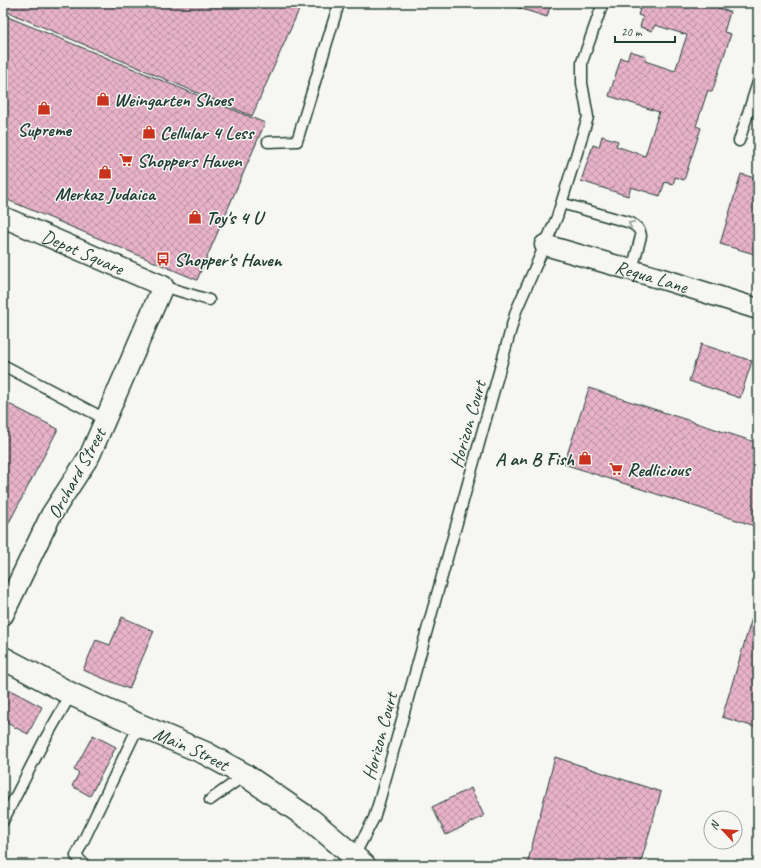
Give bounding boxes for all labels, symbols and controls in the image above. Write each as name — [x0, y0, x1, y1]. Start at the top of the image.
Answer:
scale bar — [615, 18, 675, 44]
text: 20 m — [621, 24, 643, 40]
place label: Weingarten Shoes — [114, 88, 235, 112]
shop icon: Weingarten Shoes — [95, 91, 111, 107]
shop icon: Supreme — [36, 100, 52, 116]
place label: Supreme — [17, 118, 72, 142]
place label: Cellular 4 Less — [160, 121, 255, 145]
shop icon: Cellular 4 Less — [141, 124, 157, 140]
place label: Shoppers Haven — [137, 149, 243, 173]
supermarket icon: Shoppers Haven — [118, 152, 134, 168]
shop icon: Merkaz Judaica — [97, 164, 113, 180]
place label: Merkaz Judaica — [55, 182, 157, 206]
place label: Toy's 4 U — [206, 206, 266, 230]
shop icon: Toy's 4 U — [187, 209, 203, 225]
one-way arrow — [627, 221, 635, 229]
street label: Depot Square — [38, 224, 129, 281]
place label: Shopper's Haven — [174, 248, 283, 272]
bus stop icon: Shopper's Haven — [155, 251, 171, 267]
street label: Requa Lane — [612, 255, 692, 300]
street label: Horizon Court — [444, 376, 492, 471]
street label: Orchard Street — [42, 423, 112, 523]
place label: A an B Fish — [495, 447, 575, 471]
shop icon: A an B Fish — [577, 450, 593, 466]
place label: Redlicious — [627, 458, 692, 482]
supermarket icon: Redlicious — [608, 461, 624, 477]
street label: Horizon Court — [357, 688, 404, 783]
street label: Main Street — [150, 722, 234, 778]
north arrow — [703, 810, 743, 850]
text: N — [706, 818, 723, 832]

